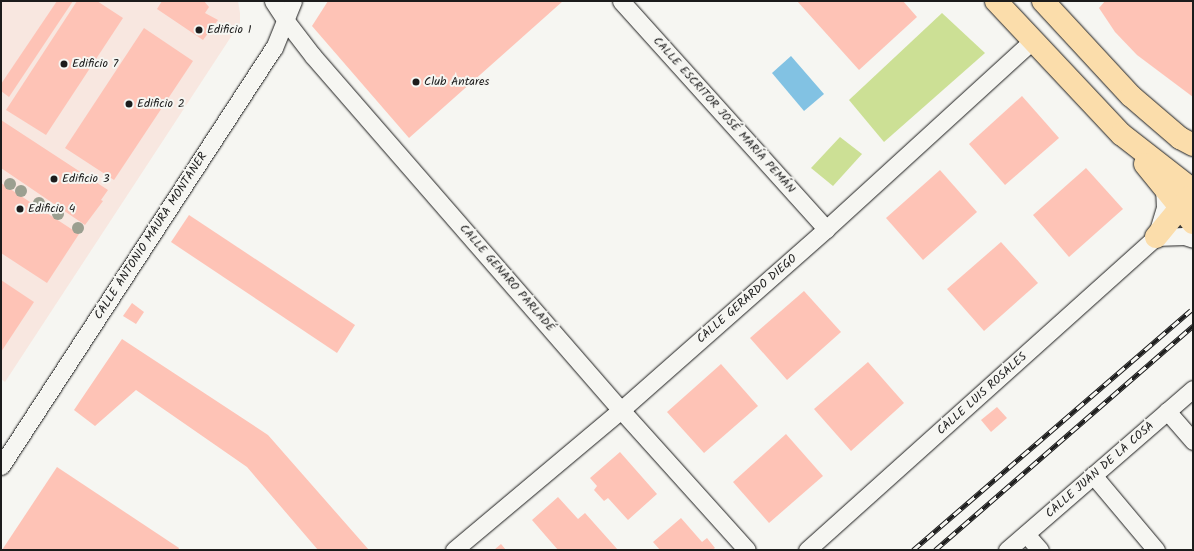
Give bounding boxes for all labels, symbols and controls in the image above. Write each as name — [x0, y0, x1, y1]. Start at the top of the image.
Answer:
place label: Edificio 1 — [207, 23, 251, 37]
marker: Edificio 1 — [194, 25, 204, 35]
street label: CALLE ESCRITOR JOSÉ MARÍA PEMÁN — [650, 34, 798, 196]
place label: Edificio 7 — [72, 57, 118, 71]
marker: Edificio 7 — [59, 59, 69, 69]
place label: Club Antares — [424, 75, 489, 89]
marker: Club Antares — [411, 77, 421, 87]
place label: Edificio 2 — [137, 97, 185, 111]
marker: Edificio 2 — [124, 99, 134, 109]
street label: CALLE ANTONIO MAURA MONTANER — [91, 150, 211, 322]
place label: Edificio 3 — [62, 172, 109, 186]
marker: Edificio 3 — [49, 174, 59, 184]
place label: Edificio 4 — [28, 202, 75, 216]
marker: Edificio 4 — [15, 204, 25, 214]
street label: CALLE GENARO PARLADÉ — [456, 221, 558, 335]
street label: CALLE GERARDO DIEGO — [694, 252, 800, 346]
street label: CALLE LUIS ROSALES — [934, 350, 1030, 438]
street label: CALLE JUAN DE LA COSA — [1043, 419, 1157, 521]

